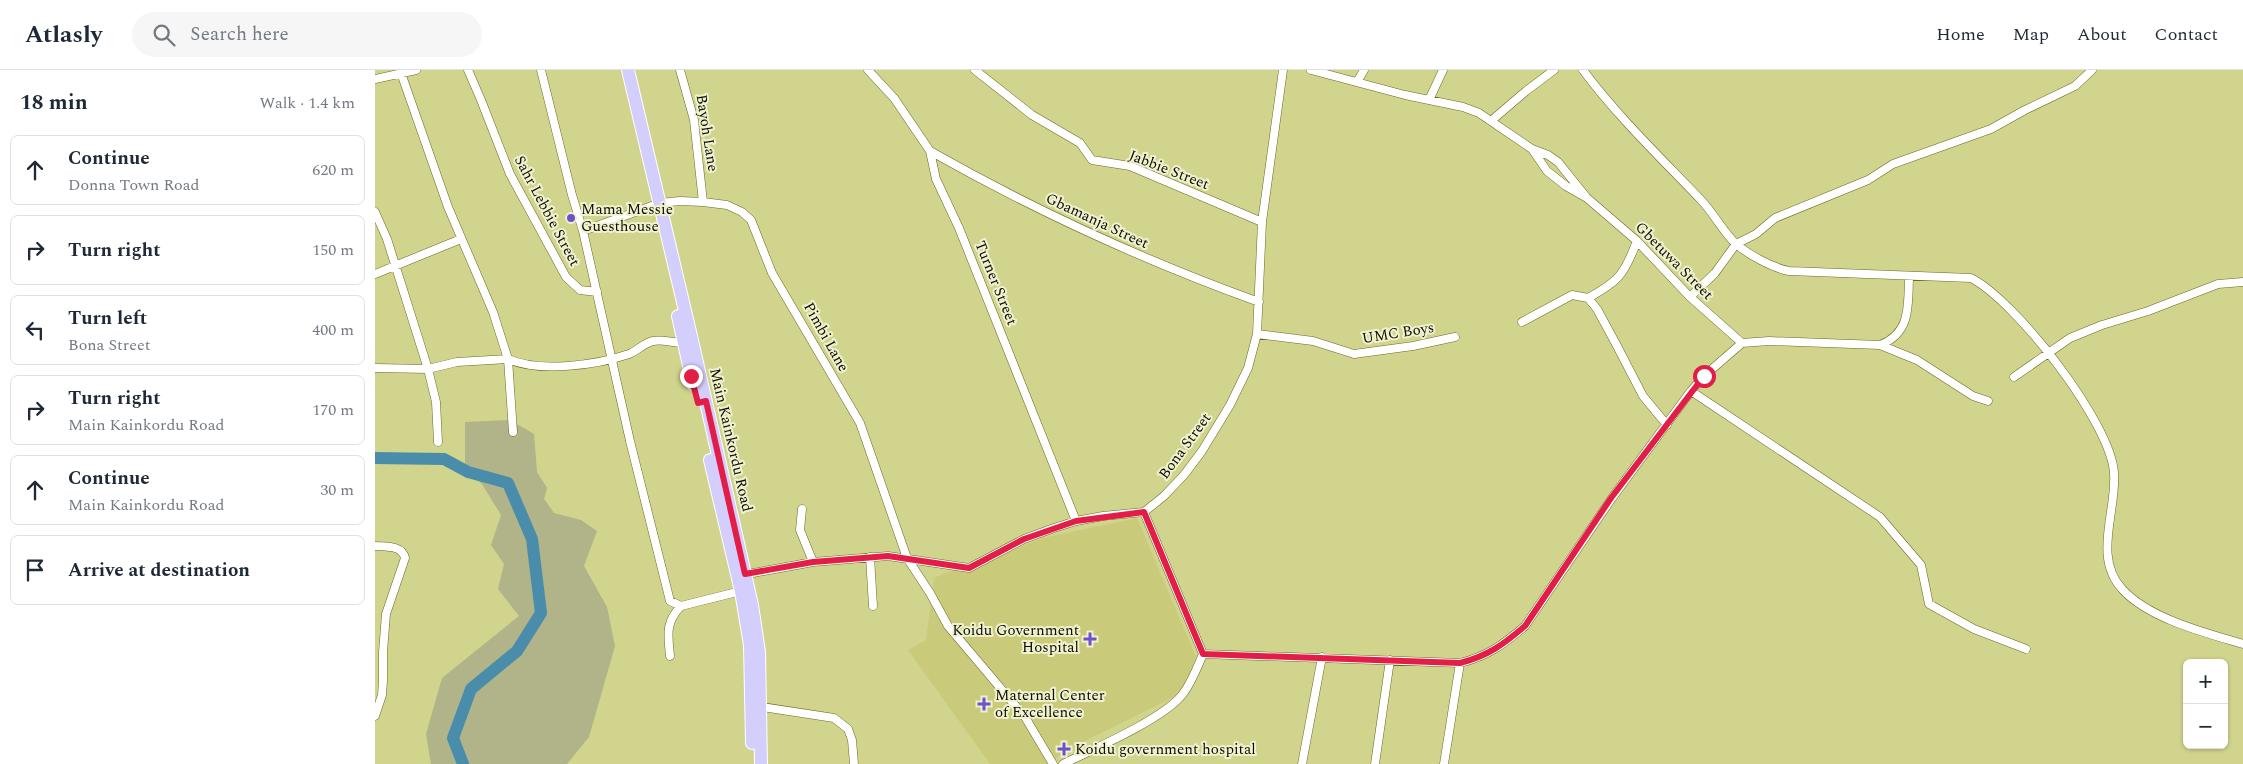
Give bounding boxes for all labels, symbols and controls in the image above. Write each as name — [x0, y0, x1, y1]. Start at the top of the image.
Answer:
search box — [132, 12, 482, 57]
text: Atlasly — [25, 17, 102, 53]
text: Search here — [190, 20, 289, 49]
icon: search — [150, 21, 178, 49]
text: Home — [1936, 21, 1985, 48]
text: Map — [2013, 21, 2049, 48]
text: About — [2077, 21, 2127, 48]
text: Contact — [2155, 21, 2218, 48]
text: 18 min — [20, 87, 88, 119]
text: Walk · 1.4 km — [260, 91, 355, 115]
street label: Bayoh Lane — [690, 93, 724, 173]
text: Continue — [68, 144, 150, 173]
street label: Jabbie Street — [1125, 144, 1213, 196]
street label: Sahr Lebbie Street — [508, 152, 586, 270]
icon: ahead — [21, 156, 49, 184]
text: 620 m — [312, 158, 354, 182]
text: Donna Town Road — [68, 173, 199, 197]
street label: Gbamanja Street — [1042, 187, 1152, 255]
place label: Mama Messie Guesthouse — [581, 198, 673, 238]
marker: Mama Messie Guesthouse — [565, 212, 577, 224]
street label: Gbetuwa Street — [1630, 217, 1718, 305]
icon: right — [21, 236, 49, 264]
text: Turn right — [68, 236, 161, 265]
street label: Turner Street — [969, 237, 1023, 329]
text: 150 m — [312, 238, 354, 262]
street label: Pimbi Lane — [797, 298, 855, 376]
text: Turn left — [68, 304, 147, 333]
icon: left — [21, 316, 49, 344]
street label: UMC Boys — [1360, 316, 1436, 350]
text: 400 m — [312, 318, 354, 342]
text: Bona Street — [68, 333, 150, 357]
route end — [680, 365, 703, 388]
route start — [1693, 365, 1716, 388]
street label: Main Kainkordu Road — [703, 366, 759, 514]
text: Turn right — [68, 384, 161, 413]
icon: right — [21, 396, 49, 424]
text: 170 m — [312, 398, 354, 422]
street label: Bona Street — [1153, 408, 1217, 484]
text: Main Kainkordu Road — [68, 413, 224, 437]
text: Continue — [68, 464, 150, 493]
icon: ahead — [21, 476, 49, 504]
text: 30 m — [320, 478, 354, 502]
text: Main Kainkordu Road — [68, 493, 224, 517]
icon: arrive — [21, 556, 49, 584]
text: Arrive at destination — [68, 556, 250, 585]
place label: Koidu Government Hospital — [952, 619, 1079, 659]
marker: Koidu Government Hospital — [1083, 632, 1097, 646]
map controls — [2183, 659, 2228, 749]
button: + — [2183, 659, 2228, 704]
place label: Maternal Center of Excellence — [995, 684, 1105, 724]
marker: Maternal Center of Excellence — [977, 697, 991, 711]
button: − — [2183, 704, 2228, 749]
place label: Koidu government hospital — [1075, 738, 1256, 761]
marker: Koidu government hospital — [1057, 742, 1071, 756]

